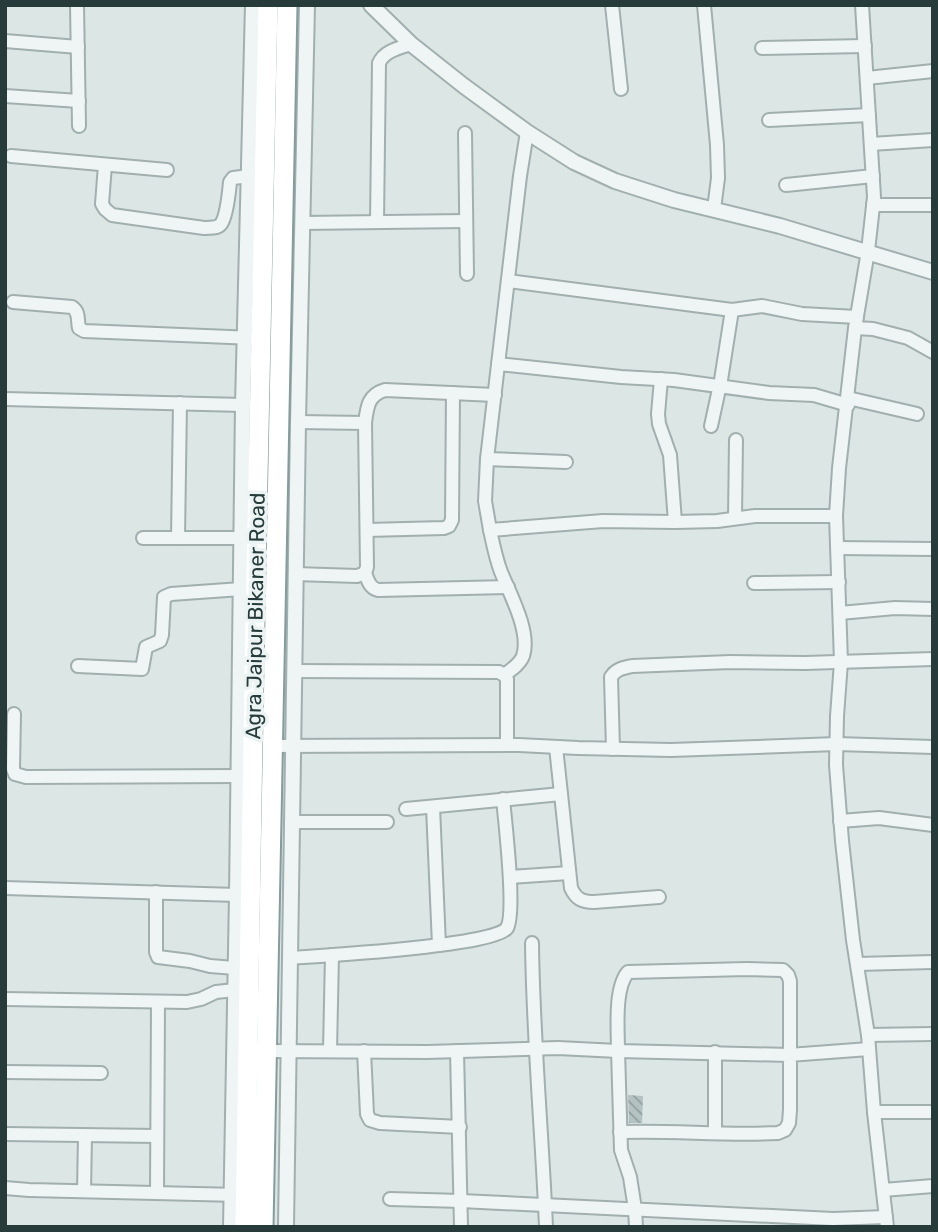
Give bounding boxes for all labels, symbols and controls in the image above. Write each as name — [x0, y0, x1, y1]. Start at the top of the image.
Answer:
street label: Agra Jaipur Bikaner Road — [240, 492, 270, 740]

